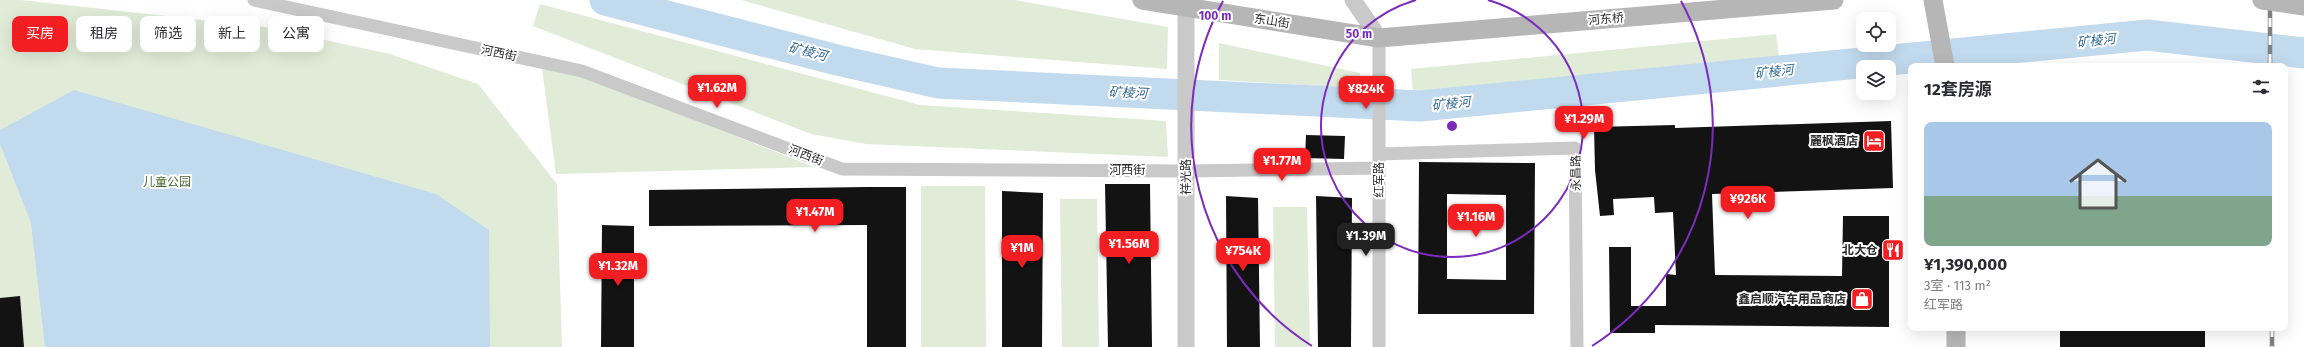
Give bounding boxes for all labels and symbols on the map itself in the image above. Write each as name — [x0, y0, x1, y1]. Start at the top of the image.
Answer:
text: 100 m — [1199, 9, 1231, 23]
street label: 河东桥 — [1587, 10, 1625, 28]
street label: 东山街 — [1253, 11, 1291, 31]
text: 50 m — [1346, 27, 1372, 41]
water label: 矿棱河 — [2076, 31, 2119, 50]
water label: 矿棱河 — [787, 39, 832, 64]
street label: 河西街 — [480, 42, 518, 64]
water label: 矿棱河 — [1754, 62, 1797, 81]
pin: ¥1.62M — [684, 75, 750, 109]
pin: ¥824K — [1338, 76, 1394, 110]
water label: 矿棱河 — [1108, 84, 1151, 101]
water label: 矿棱河 — [1431, 94, 1474, 113]
pin: ¥1.29M — [1551, 106, 1617, 140]
centre of rings — [1445, 119, 1459, 133]
hotel icon: 麗枫酒店 — [1861, 128, 1887, 154]
place label: 麗枫酒店 — [1810, 134, 1858, 148]
street label: 河西街 — [787, 142, 825, 168]
pin: ¥1.77M — [1249, 148, 1315, 182]
street label: 永昌路 — [1569, 155, 1583, 191]
street label: 祥光路 — [1179, 159, 1193, 195]
street label: 红军路 — [1372, 162, 1386, 198]
street label: 河西街 — [1109, 163, 1145, 177]
park label: 儿童公园 — [143, 175, 191, 189]
pin: ¥926K — [1720, 186, 1776, 220]
pin: ¥1.47M — [782, 199, 848, 233]
pin: ¥1.16M — [1443, 204, 1509, 238]
pin: ¥1.39M — [1333, 223, 1399, 257]
pin: ¥1.56M — [1096, 231, 1162, 265]
pin: ¥1M — [1003, 235, 1041, 269]
restaurant icon: 北大仓 — [1880, 237, 1906, 263]
pin: ¥754K — [1215, 238, 1271, 272]
place label: 北大仓 — [1842, 243, 1878, 257]
pin: ¥1.32M — [585, 253, 651, 287]
shop icon: 鑫启顺汽车用品商店 — [1849, 286, 1875, 312]
place label: 鑫启顺汽车用品商店 — [1738, 292, 1846, 306]

